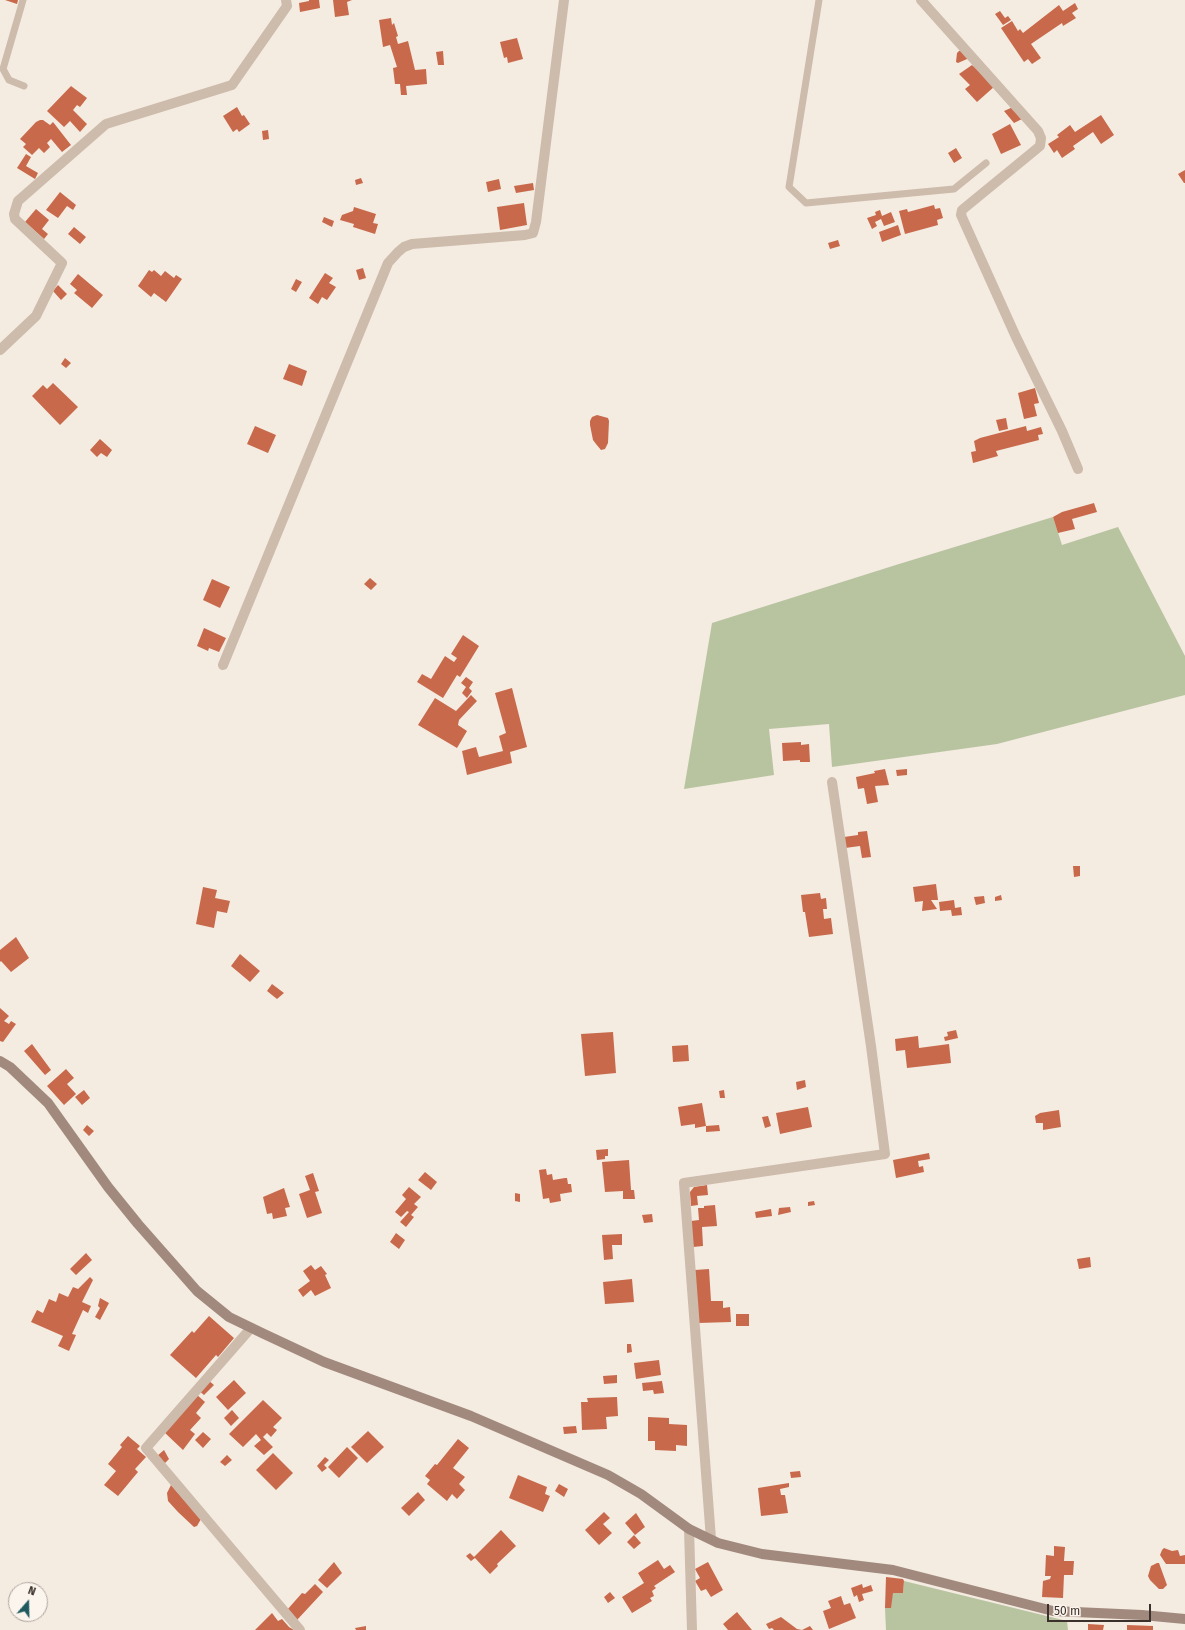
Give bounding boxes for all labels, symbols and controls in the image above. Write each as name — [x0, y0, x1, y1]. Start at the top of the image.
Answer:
north arrow — [8, 1582, 48, 1622]
text: N — [26, 1584, 38, 1599]
scale bar — [1049, 1596, 1153, 1622]
text: 50 m — [1054, 1604, 1080, 1618]

